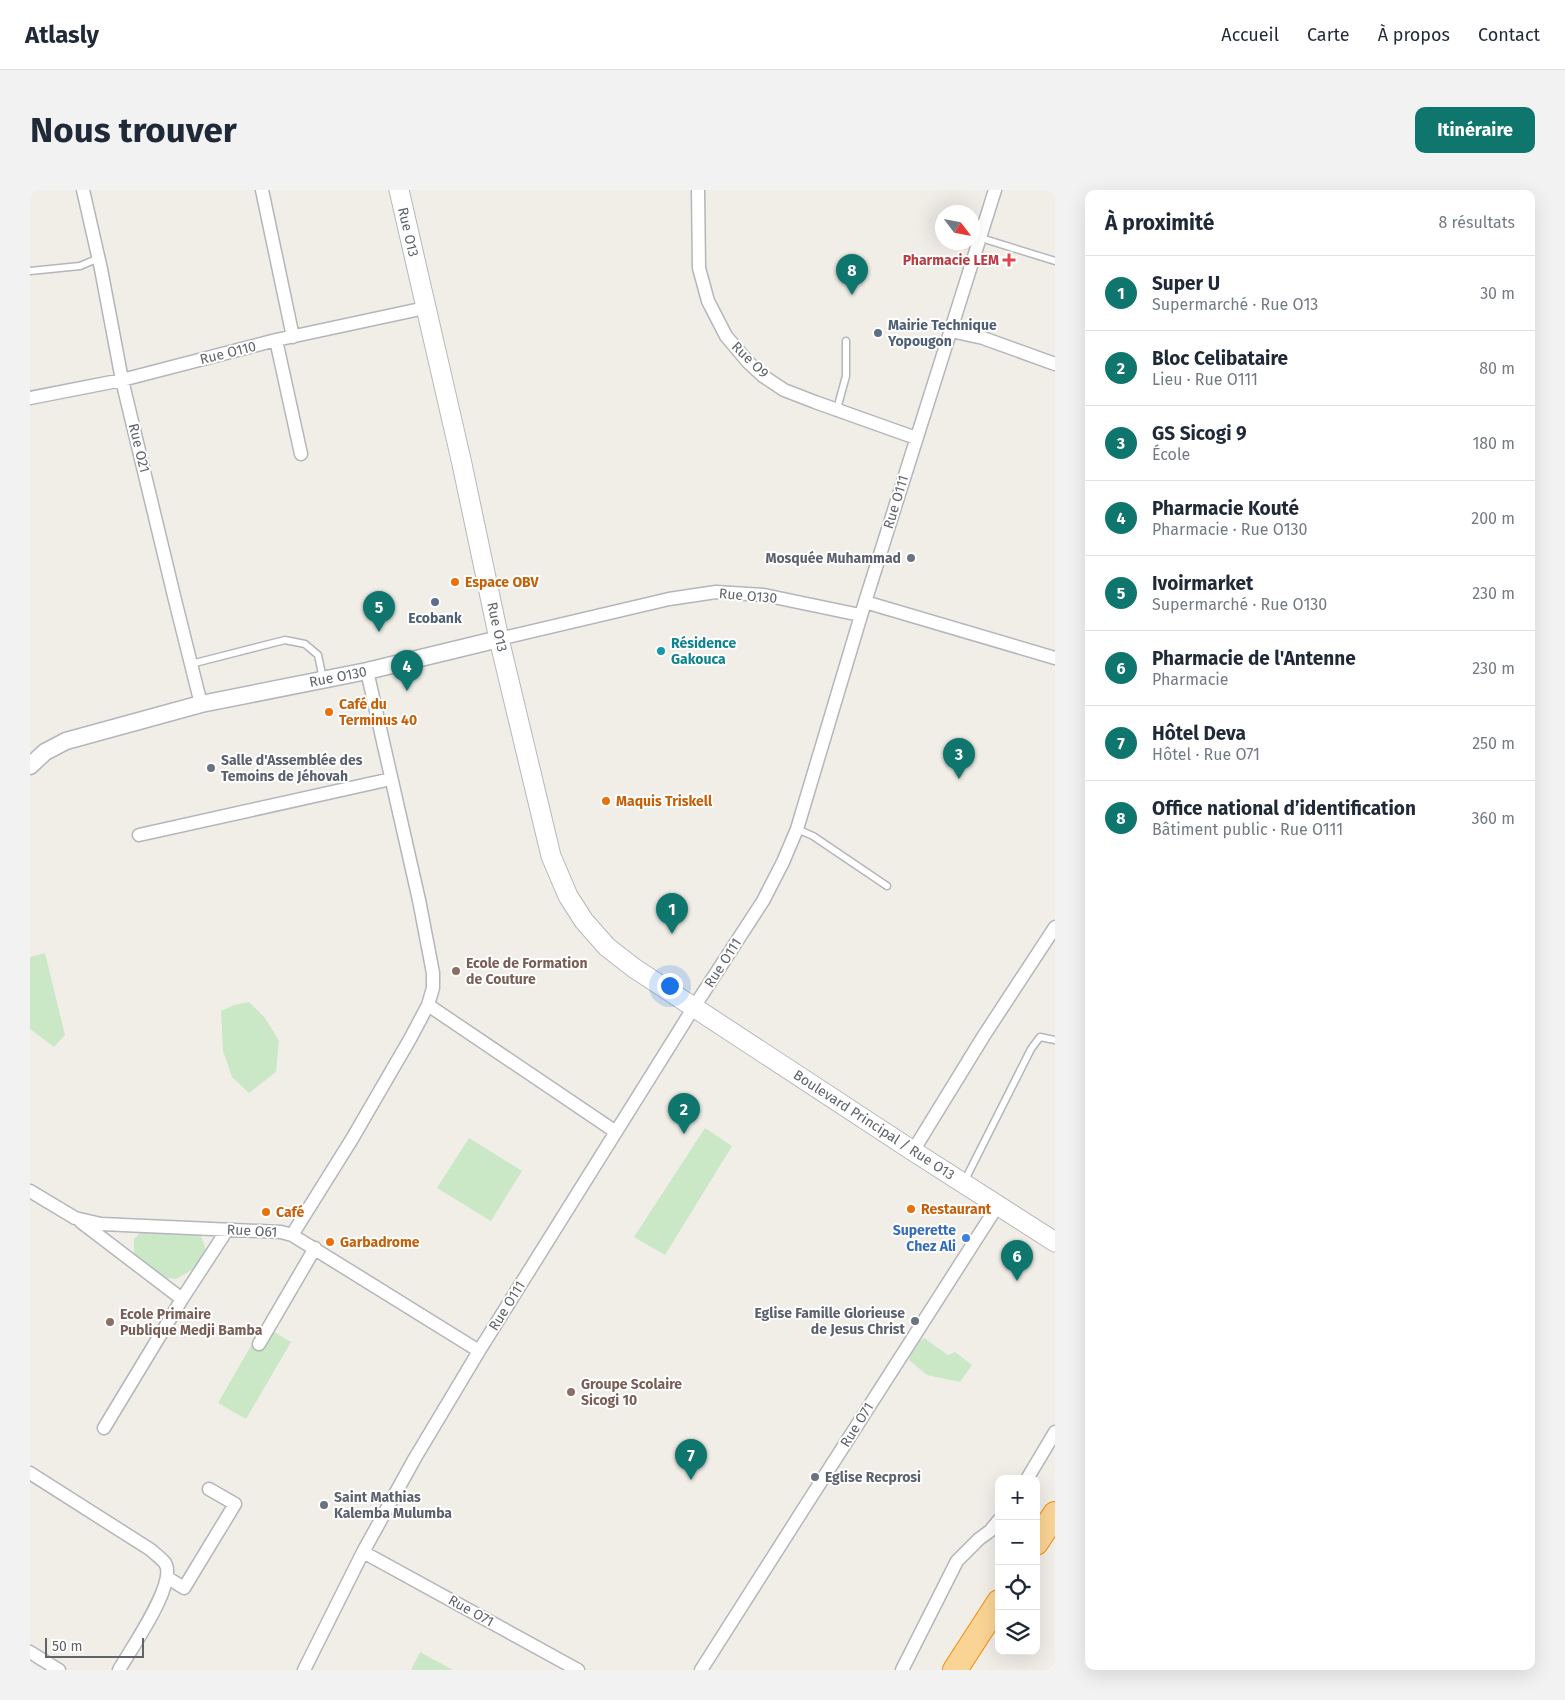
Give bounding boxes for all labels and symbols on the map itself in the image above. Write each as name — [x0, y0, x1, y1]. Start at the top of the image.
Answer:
street label: Rue O13 — [394, 205, 422, 259]
north arrow — [935, 205, 980, 250]
place label: Pharmacie LEM — [903, 252, 999, 269]
pin: 8 — [836, 254, 868, 295]
marker: Pharmacie LEM — [1003, 254, 1015, 266]
place label: Mairie Technique Yopougon — [887, 317, 997, 350]
marker: Mairie Technique Yopougon — [872, 327, 884, 339]
street label: Rue O110 — [198, 338, 258, 368]
street label: Rue O9 — [728, 338, 772, 382]
street label: Rue O21 — [125, 422, 153, 474]
street label: Rue O111 — [880, 473, 912, 531]
place label: Mosquée Muhammad — [765, 550, 901, 567]
marker: Mosquée Muhammad — [905, 552, 917, 564]
place label: Espace OBV — [465, 574, 540, 591]
marker: Espace OBV — [449, 576, 461, 588]
street label: Rue O130 — [718, 585, 778, 607]
pin: 5 — [363, 591, 395, 632]
marker: Ecobank — [429, 596, 441, 608]
street label: Rue O13 — [483, 601, 511, 653]
place label: Ecobank — [408, 610, 462, 627]
place label: Résidence Gakouca — [671, 635, 736, 668]
marker: Résidence Gakouca — [655, 645, 667, 657]
pin: 4 — [391, 650, 423, 691]
street label: Rue O130 — [308, 663, 368, 691]
place label: Café du Terminus 40 — [339, 696, 417, 729]
marker: Café du Terminus 40 — [323, 706, 335, 718]
pin: 3 — [943, 738, 975, 779]
place label: Salle d'Assemblée des Temoins de Jéhovah — [221, 752, 363, 785]
marker: Salle d'Assemblée des Temoins de Jéhovah — [205, 762, 217, 774]
place label: Maquis Triskell — [616, 793, 713, 810]
marker: Maquis Triskell — [600, 795, 612, 807]
pin: 1 — [656, 893, 688, 934]
street label: Rue O111 — [701, 935, 745, 991]
place label: Ecole de Formation de Couture — [466, 955, 588, 988]
marker: Ecole de Formation de Couture — [450, 965, 462, 977]
your location — [657, 973, 683, 999]
street label: Boulevard Principal / Rue O13 — [790, 1066, 958, 1184]
pin: 2 — [668, 1093, 700, 1134]
place label: Restaurant — [921, 1201, 992, 1218]
marker: Restaurant — [905, 1203, 917, 1215]
place label: Café — [276, 1204, 304, 1221]
marker: Café — [260, 1206, 272, 1218]
street label: Rue O61 — [226, 1221, 278, 1241]
place label: Superette Chez Ali — [893, 1222, 956, 1255]
marker: Superette Chez Ali — [960, 1232, 972, 1244]
place label: Garbadrome — [340, 1234, 420, 1251]
marker: Garbadrome — [324, 1236, 336, 1248]
pin: 6 — [1001, 1240, 1033, 1281]
street label: Rue O111 — [485, 1278, 529, 1334]
place label: Eglise Famille Glorieuse de Jesus Christ — [754, 1305, 906, 1338]
place label: Ecole Primaire Publique Medji Bamba — [120, 1306, 263, 1339]
marker: Eglise Famille Glorieuse de Jesus Christ — [909, 1315, 921, 1327]
marker: Ecole Primaire Publique Medji Bamba — [104, 1316, 116, 1328]
place label: Groupe Scolaire Sicogi 10 — [581, 1376, 682, 1409]
marker: Groupe Scolaire Sicogi 10 — [565, 1386, 577, 1398]
street label: Rue O71 — [837, 1400, 877, 1450]
pin: 7 — [675, 1439, 707, 1480]
place label: Eglise Recprosi — [825, 1469, 921, 1486]
marker: Eglise Recprosi — [809, 1471, 821, 1483]
place label: Saint Mathias Kalemba Mulumba — [334, 1489, 452, 1522]
marker: Saint Mathias Kalemba Mulumba — [318, 1499, 330, 1511]
street label: Rue O71 — [445, 1592, 497, 1630]
scale bar — [45, 1635, 144, 1658]

